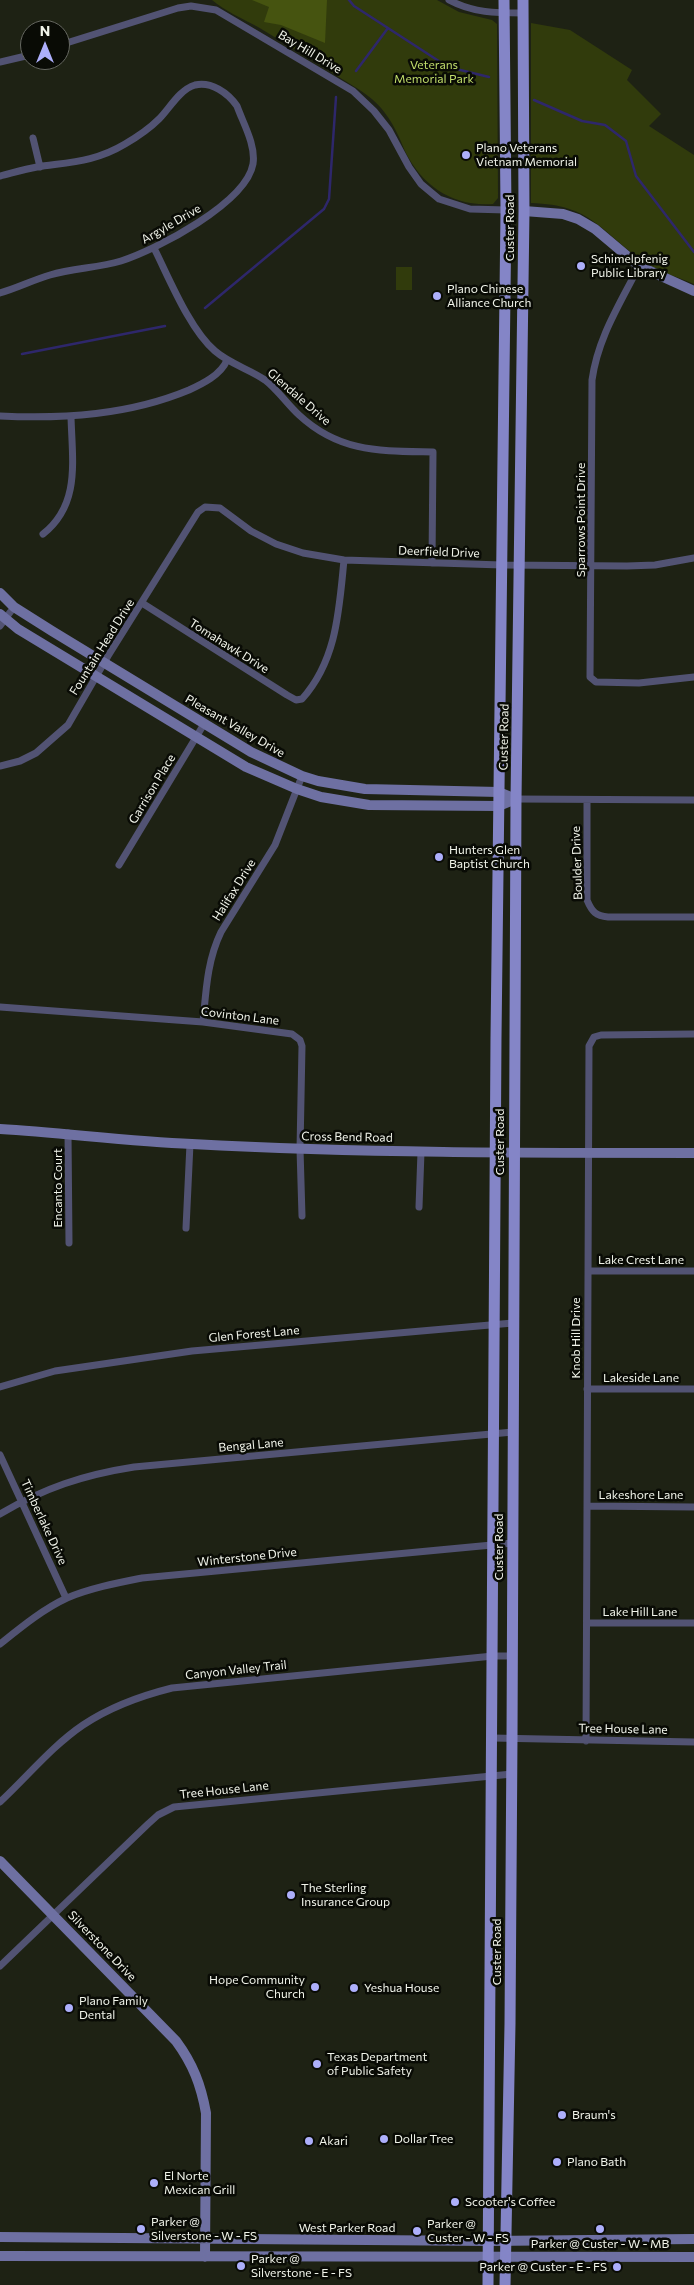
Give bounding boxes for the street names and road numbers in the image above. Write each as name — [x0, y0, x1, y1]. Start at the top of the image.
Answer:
street label: Bay Hill Drive — [275, 27, 345, 77]
street label: Custer Road — [503, 195, 517, 261]
street label: Argyle Drive — [139, 201, 203, 247]
street label: Glendale Drive — [264, 366, 334, 428]
street label: Sparrows Point Drive — [574, 463, 588, 577]
street label: Deerfield Drive — [398, 543, 480, 561]
street label: Fountain Head Drive — [67, 596, 137, 698]
street label: Tomahawk Drive — [187, 616, 271, 676]
street label: Pleasant Valley Drive — [183, 692, 287, 760]
street label: Custer Road — [496, 704, 512, 770]
street label: Garrison Place — [126, 752, 178, 826]
street label: Boulder Drive — [569, 826, 585, 900]
street label: Halifax Drive — [209, 857, 259, 923]
street label: Covinton Lane — [200, 1004, 280, 1028]
street label: Custer Road — [493, 1109, 507, 1175]
street label: Cross Bend Road — [301, 1129, 393, 1145]
street label: Encanto Court — [51, 1148, 65, 1228]
street label: Lake Crest Lane — [598, 1253, 684, 1267]
street label: Knob Hill Drive — [569, 1298, 583, 1378]
street label: Glen Forest Lane — [208, 1323, 300, 1345]
street label: Lakeside Lane — [603, 1371, 679, 1385]
street label: Bengal Lane — [218, 1435, 284, 1455]
street label: Timberlake Drive — [18, 1477, 70, 1567]
street label: Lakeshore Lane — [599, 1488, 683, 1502]
street label: Custer Road — [492, 1514, 506, 1580]
street label: Winterstone Drive — [197, 1545, 297, 1569]
street label: Lake Hill Lane — [603, 1605, 677, 1619]
street label: Canyon Valley Trail — [185, 1658, 287, 1682]
street label: Tree House Lane — [578, 1721, 668, 1737]
street label: Tree House Lane — [179, 1778, 269, 1802]
street label: Silverstone Drive — [65, 1908, 139, 1984]
street label: Custer Road — [490, 1919, 504, 1985]
street label: West Parker Road — [299, 2221, 395, 2235]

